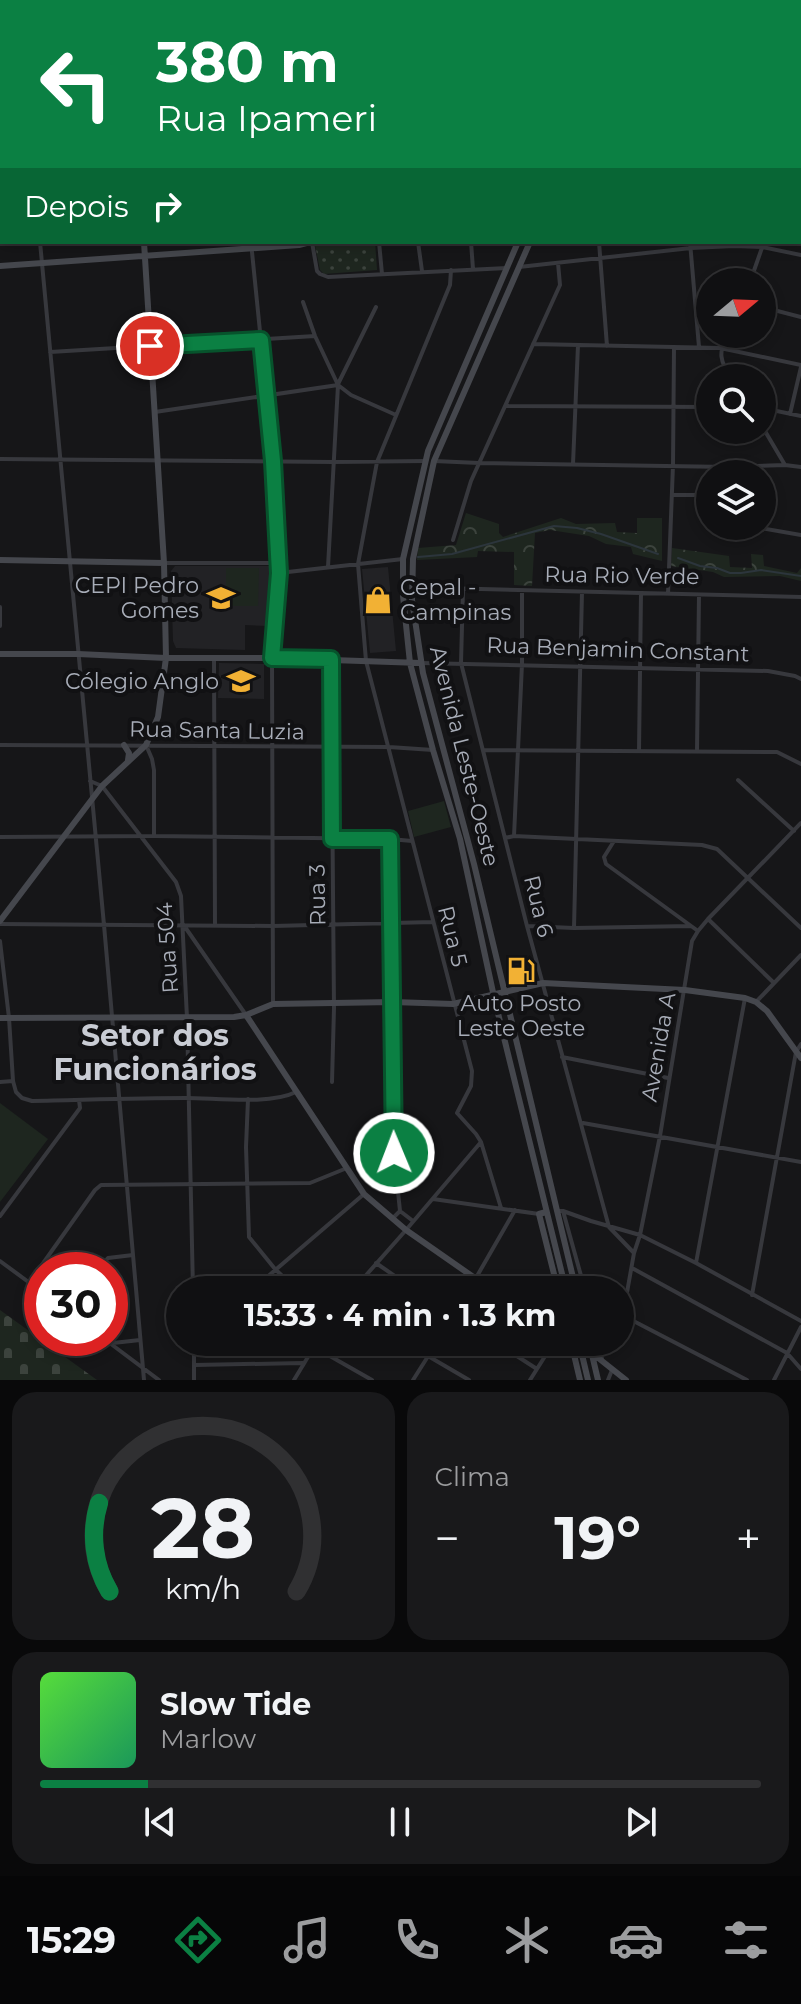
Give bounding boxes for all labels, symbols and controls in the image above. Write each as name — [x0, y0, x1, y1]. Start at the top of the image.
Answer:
text: 380 m — [156, 28, 339, 96]
icon: left — [24, 32, 128, 136]
text: Rua Ipameri — [156, 96, 377, 140]
icon: right — [145, 184, 189, 228]
text: Depois — [24, 188, 129, 225]
north arrow — [696, 268, 776, 348]
map controls — [696, 268, 776, 540]
pin — [116, 312, 184, 380]
icon: arrive — [128, 324, 172, 368]
button: search — [696, 364, 776, 444]
button: layers — [696, 460, 776, 540]
street label: Rua Rio Verde — [544, 561, 700, 590]
place label: CEPI Pedro Gomes — [75, 572, 199, 624]
place label: Cepal - Campinas — [400, 574, 511, 626]
school or university icon: CEPI Pedro Gomes — [206, 583, 236, 613]
shop icon: Cepal - Campinas — [363, 585, 393, 615]
street label: Rua Benjamin Constant — [486, 631, 750, 668]
street label: Avenida Leste-Oeste — [424, 643, 505, 869]
school or university icon: Cólegio Anglo — [226, 666, 256, 696]
place label: Cólegio Anglo — [65, 668, 219, 695]
street label: Rua Santa Luzia — [129, 715, 305, 746]
street label: Rua 3 — [303, 864, 332, 926]
street label: Rua 6 — [518, 872, 559, 940]
street label: Rua 504 — [151, 901, 184, 994]
street label: Rua 5 — [432, 903, 473, 969]
fuel station icon: Auto Posto Leste Oeste — [506, 956, 536, 986]
place label: Auto Posto Leste Oeste — [457, 990, 585, 1042]
street label: Avenida A — [636, 990, 681, 1104]
district label: Setor dos Funcionários — [53, 1017, 257, 1088]
position arrow — [352, 1111, 436, 1195]
speed limit sign: 30 — [24, 1252, 128, 1356]
text: 15:33 · 4 min · 1.3 km — [244, 1297, 556, 1334]
text: Clima — [435, 1461, 510, 1493]
text: 28 — [151, 1477, 255, 1579]
text: 19° — [554, 1501, 641, 1574]
text: − — [435, 1511, 460, 1565]
text: + — [736, 1511, 761, 1565]
text: km/h — [165, 1571, 241, 1606]
text: Slow Tide — [160, 1686, 311, 1723]
text: Marlow — [160, 1723, 256, 1755]
icon: previous — [138, 1800, 182, 1844]
icon: pause — [378, 1800, 422, 1844]
icon: next — [619, 1800, 663, 1844]
icon: directions — [170, 1912, 226, 1968]
icon: music — [279, 1912, 335, 1968]
icon: phone — [389, 1912, 445, 1968]
icon: climate — [499, 1912, 555, 1968]
icon: car — [608, 1912, 664, 1968]
icon: filters — [718, 1912, 774, 1968]
text: 15:29 — [27, 1918, 116, 1962]

